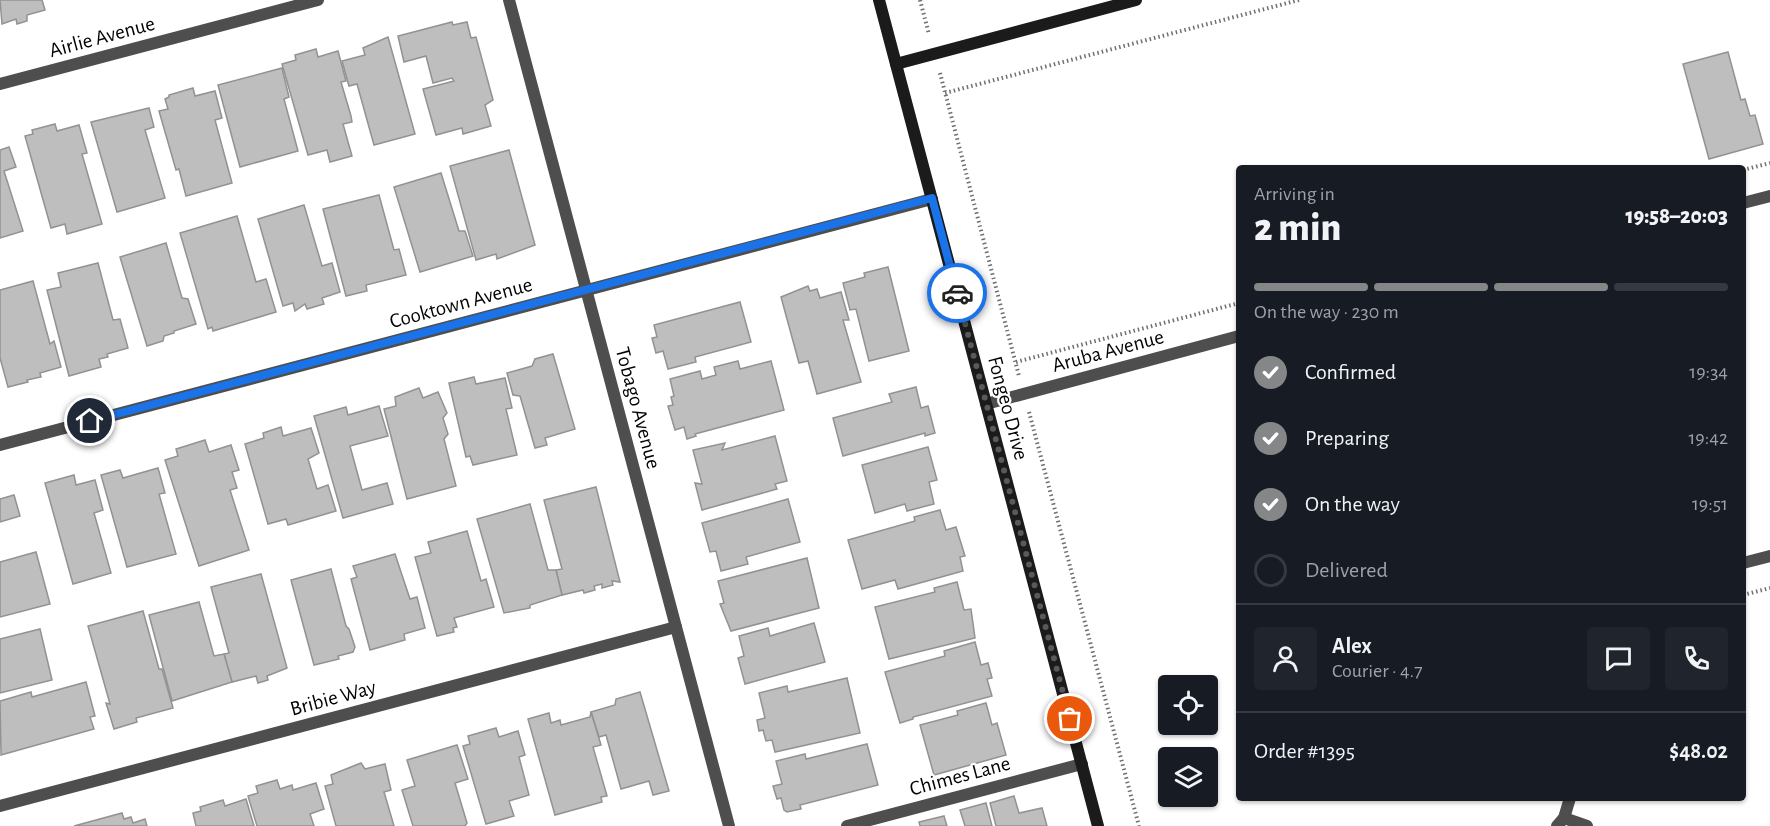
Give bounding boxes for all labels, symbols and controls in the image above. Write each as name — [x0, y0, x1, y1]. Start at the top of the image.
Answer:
street label: Airlie Avenue — [47, 13, 157, 61]
text: Arriving in — [1254, 184, 1335, 204]
text: 19:58–20:03 — [1625, 205, 1728, 227]
text: 2 min — [1254, 209, 1341, 248]
courier — [927, 263, 987, 323]
street label: Cooktown Avenue — [387, 274, 535, 332]
icon: car — [941, 277, 974, 310]
text: On the way · 230 m — [1254, 302, 1399, 322]
street label: Aruba Avenue — [1050, 326, 1166, 376]
street label: Tobago Avenue — [612, 345, 664, 471]
street label: Fongeo Drive — [984, 354, 1032, 462]
icon: check — [1254, 356, 1287, 389]
text: Confirmed — [1305, 361, 1396, 383]
text: 19:34 — [1689, 362, 1728, 382]
pin — [64, 395, 115, 446]
icon: home — [73, 404, 106, 437]
icon: check — [1254, 422, 1287, 455]
text: Preparing — [1305, 427, 1389, 449]
text: 19:42 — [1688, 428, 1728, 448]
icon: check — [1254, 488, 1287, 521]
text: On the way — [1305, 493, 1400, 515]
text: 19:51 — [1692, 494, 1728, 514]
text: Delivered — [1305, 559, 1388, 581]
button: person — [1254, 627, 1317, 690]
button: chat — [1587, 627, 1650, 690]
button: phone — [1665, 627, 1728, 690]
text: Alex — [1332, 635, 1372, 657]
text: Courier · 4.7 — [1332, 661, 1423, 681]
map controls — [1158, 675, 1218, 807]
button: locate — [1158, 675, 1218, 735]
street label: Bribie Way — [288, 676, 378, 720]
pin — [1044, 693, 1095, 744]
icon: bag — [1053, 702, 1086, 735]
text: Order #1395 — [1254, 740, 1355, 762]
text: $48.02 — [1669, 740, 1728, 762]
button: layers — [1158, 747, 1218, 807]
street label: Chimes Lane — [907, 752, 1013, 800]

